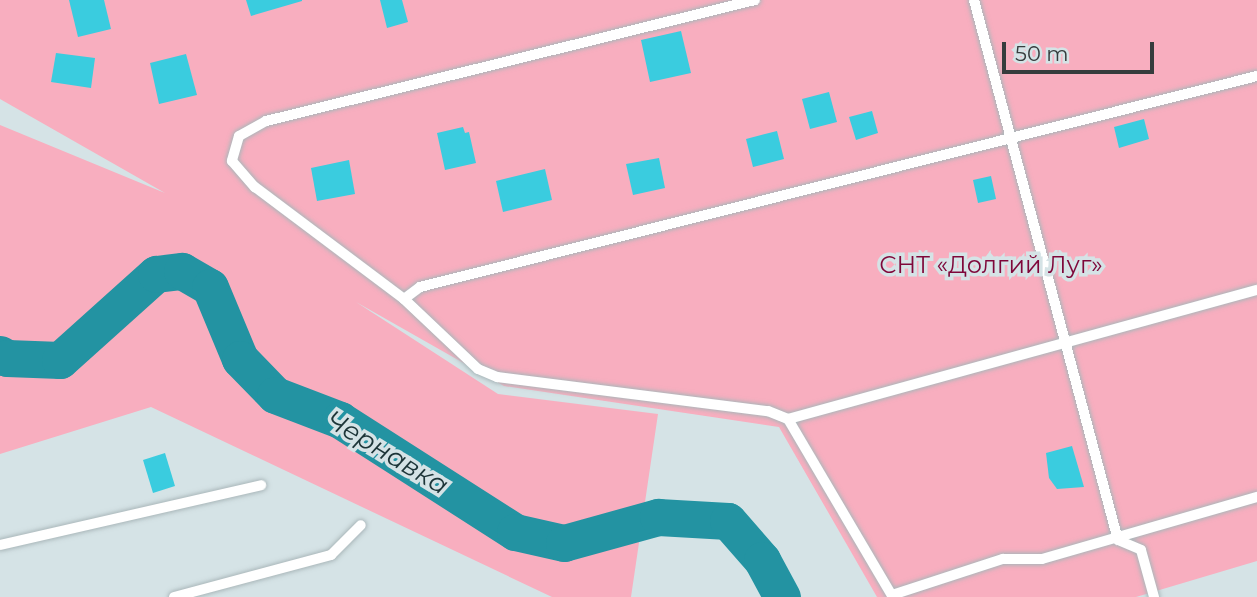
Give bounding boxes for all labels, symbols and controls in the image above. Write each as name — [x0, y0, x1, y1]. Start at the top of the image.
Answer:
scale bar — [1005, 28, 1157, 72]
text: 50 m — [1015, 41, 1069, 66]
park label: СНТ «Долгий Луг» — [879, 251, 1103, 279]
water label: Чернавка — [320, 404, 454, 502]

